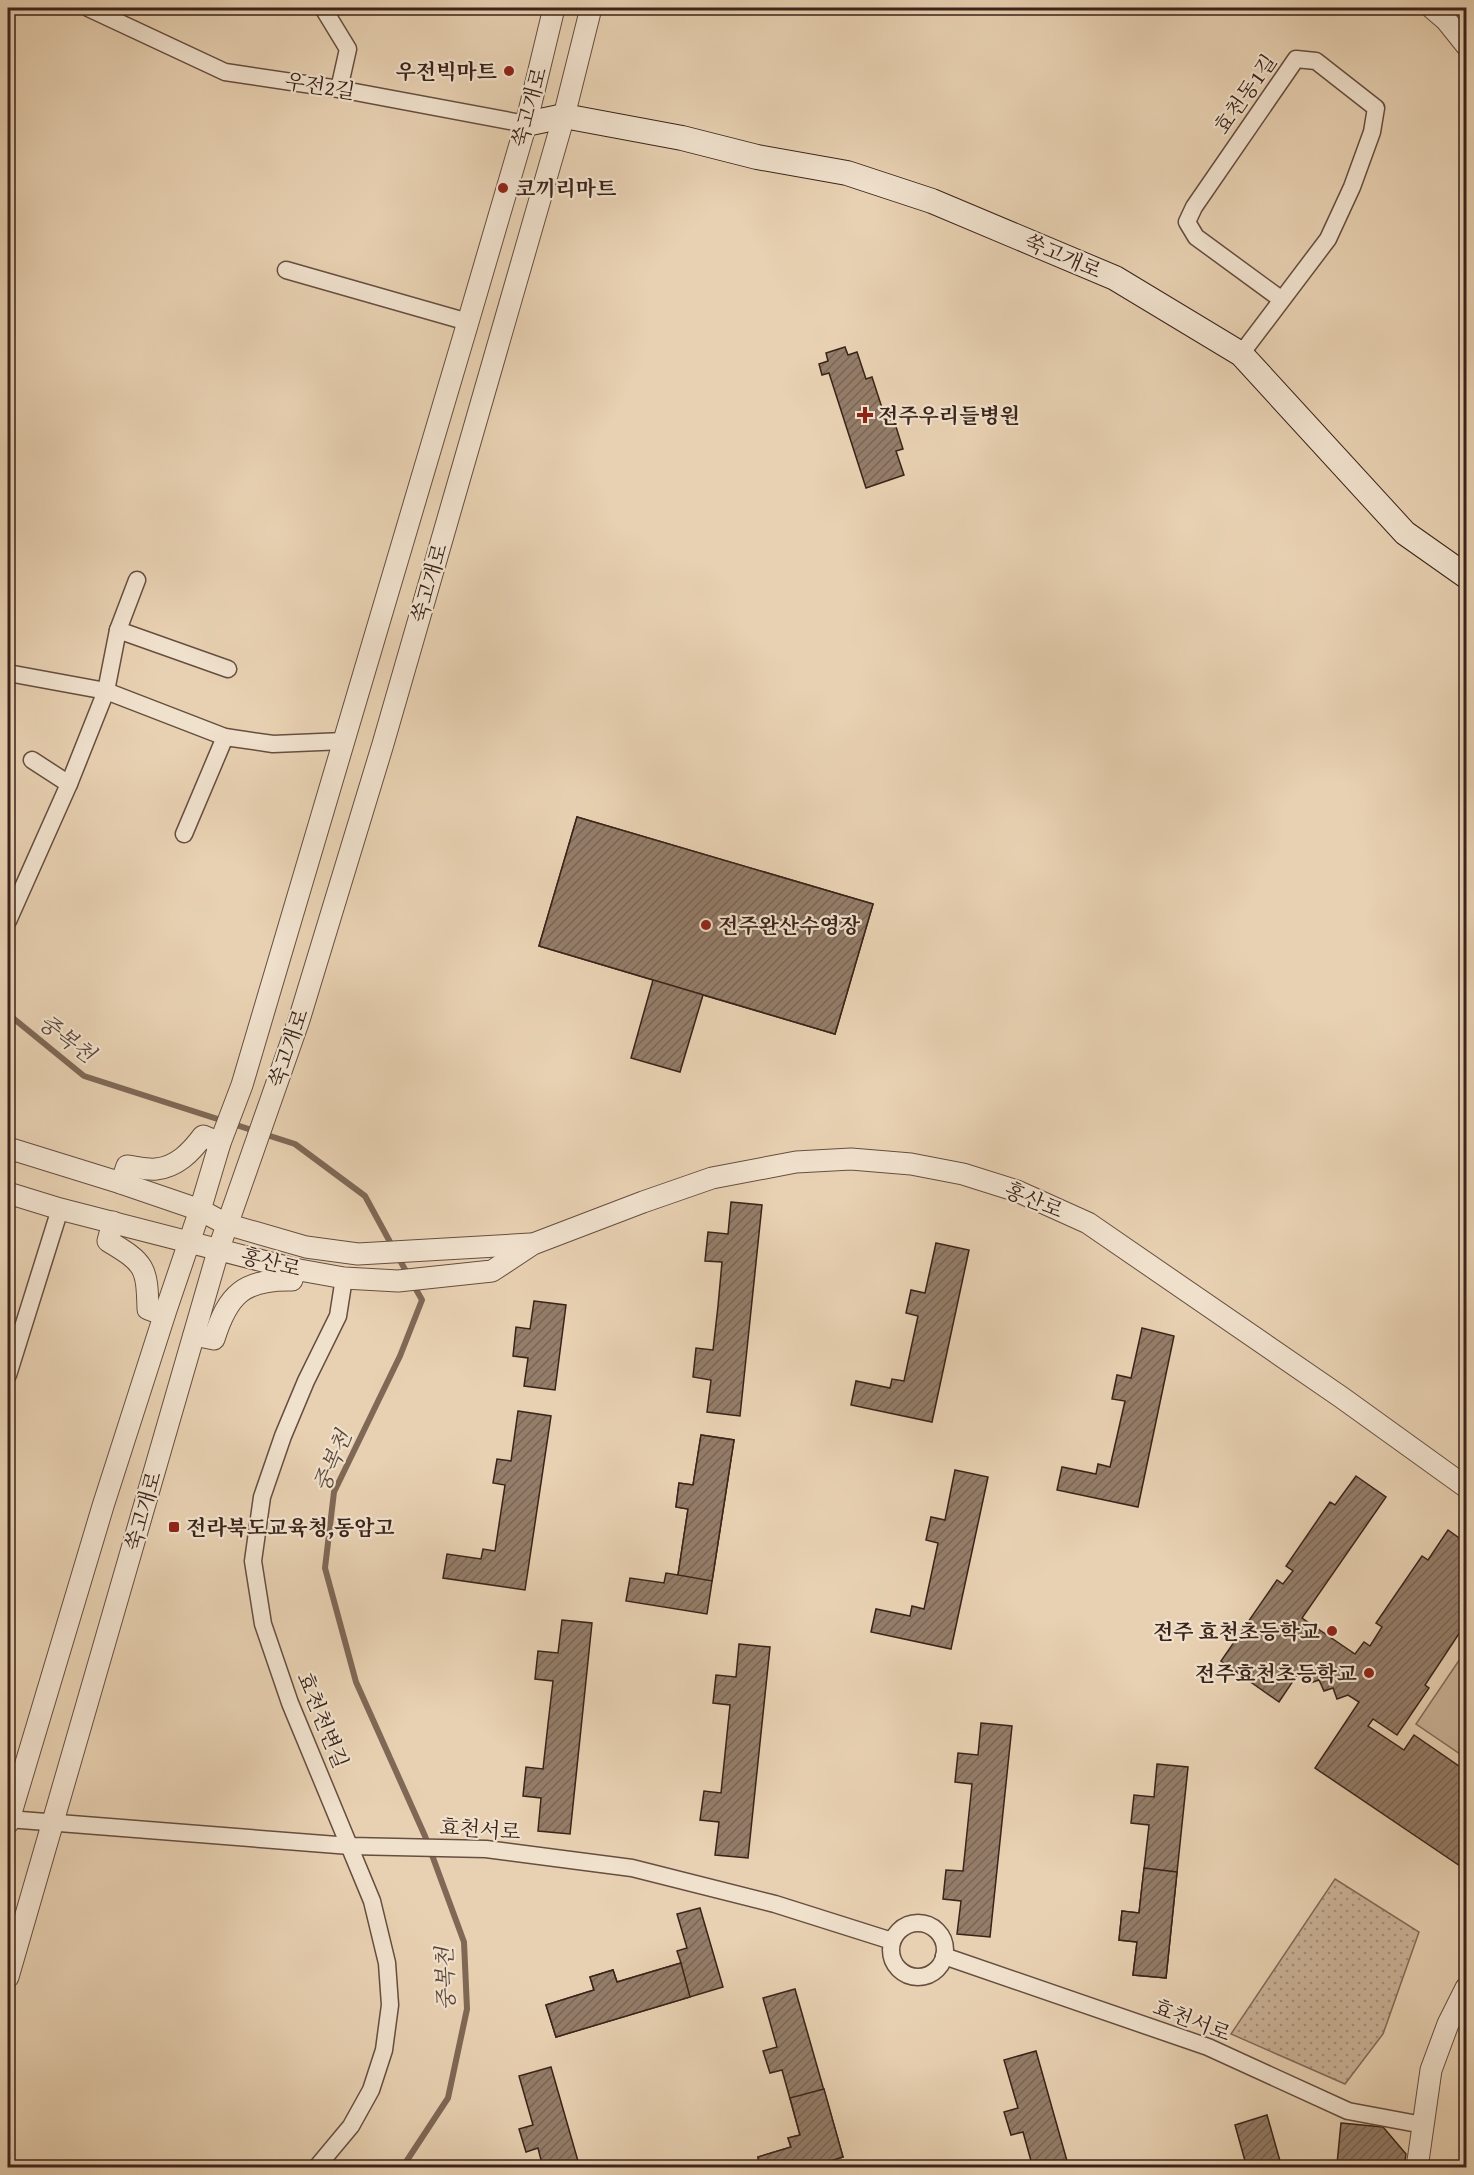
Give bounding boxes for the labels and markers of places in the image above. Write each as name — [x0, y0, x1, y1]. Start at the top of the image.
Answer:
place label: 우전빅마트 — [396, 56, 497, 87]
marker: 우전빅마트 — [502, 64, 516, 78]
place label: 코끼리마트 — [515, 173, 616, 204]
marker: 코끼리마트 — [496, 181, 510, 195]
place label: 전주우리들병원 — [878, 400, 1020, 431]
marker: 전주우리들병원 — [856, 406, 874, 424]
place label: 전주완산수영장 — [718, 910, 861, 941]
marker: 전주완산수영장 — [699, 918, 713, 932]
place label: 전라북도교육청,동암고 — [186, 1512, 395, 1543]
marker: 전라북도교육청,동암고 — [167, 1520, 181, 1534]
place label: 전주 효천초등학교 — [1153, 1616, 1320, 1647]
marker: 전주 효천초등학교 — [1325, 1624, 1339, 1638]
place label: 전주효천초등학교 — [1195, 1658, 1357, 1689]
marker: 전주효천초등학교 — [1362, 1666, 1376, 1680]

